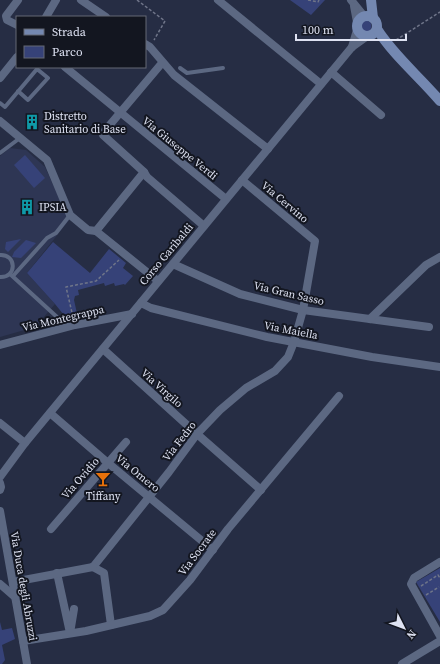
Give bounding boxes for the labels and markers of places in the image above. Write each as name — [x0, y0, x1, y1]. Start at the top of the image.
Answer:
place label: Distretto Sanitario di Base — [44, 109, 126, 137]
building icon: Distretto Sanitario di Base — [23, 113, 41, 131]
building icon: IPSIA — [18, 198, 36, 216]
place label: IPSIA — [39, 200, 67, 215]
bar icon: Tiffany — [94, 470, 112, 488]
place label: Tiffany — [86, 489, 121, 504]

